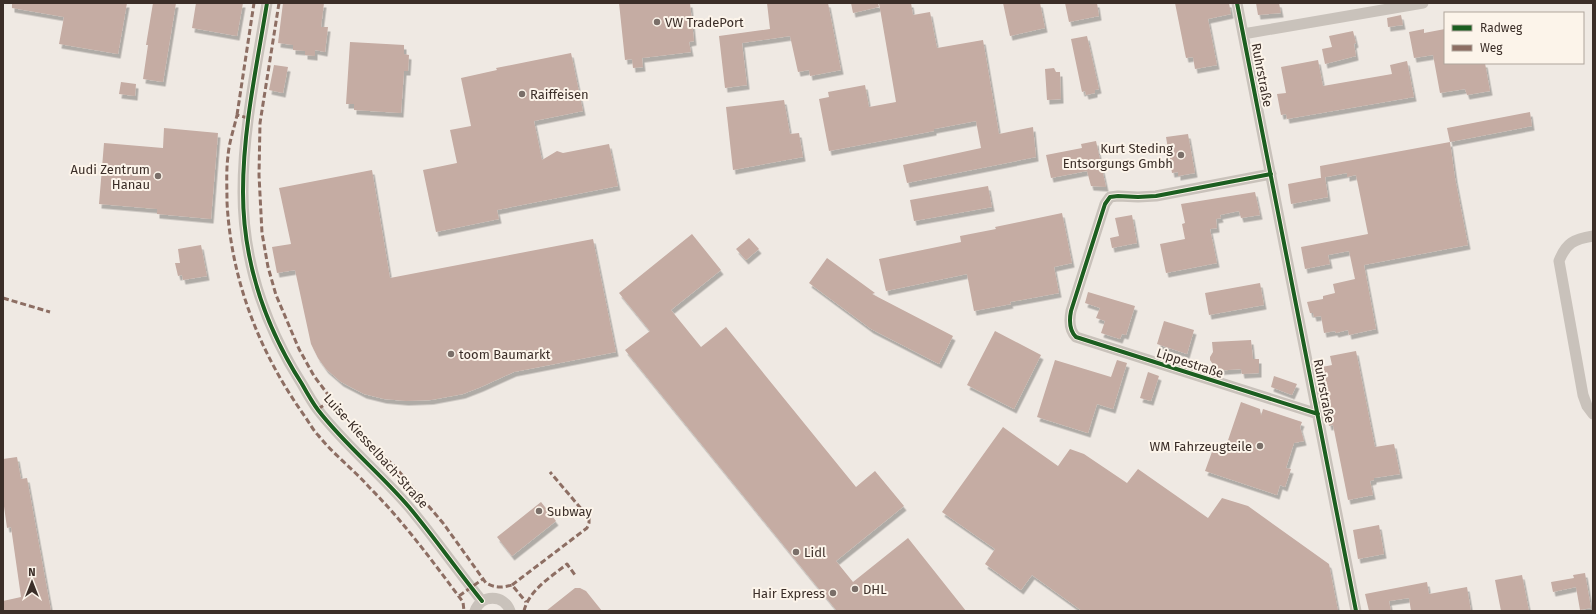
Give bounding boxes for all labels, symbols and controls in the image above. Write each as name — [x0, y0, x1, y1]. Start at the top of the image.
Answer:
legend — [1444, 12, 1584, 64]
place label: VW TradePort — [665, 15, 744, 30]
marker: VW TradePort — [652, 17, 662, 27]
text: Radweg — [1480, 21, 1523, 35]
text: Weg — [1480, 41, 1503, 55]
street label: Ruhrstraße — [1248, 42, 1276, 108]
place label: Raiffeisen — [530, 87, 589, 102]
marker: Raiffeisen — [517, 89, 527, 99]
place label: Kurt Steding Entsorgungs Gmbh — [1063, 141, 1173, 171]
marker: Kurt Steding Entsorgungs Gmbh — [1176, 150, 1186, 160]
place label: Audi Zentrum Hanau — [70, 162, 150, 192]
marker: Audi Zentrum Hanau — [153, 171, 163, 181]
street label: Lippestraße — [1154, 345, 1226, 381]
place label: toom Baumarkt — [459, 347, 551, 362]
marker: toom Baumarkt — [446, 349, 456, 359]
street label: Ruhrstraße — [1310, 358, 1338, 424]
street label: Luise-Kiesselbach-Straße — [321, 391, 431, 511]
place label: WM Fahrzeugteile — [1149, 439, 1252, 454]
marker: WM Fahrzeugteile — [1255, 441, 1265, 451]
place label: Subway — [547, 504, 592, 519]
marker: Subway — [534, 506, 544, 516]
place label: Lidl — [804, 545, 826, 560]
marker: Lidl — [791, 547, 801, 557]
north arrow — [12, 562, 52, 602]
text: N — [28, 566, 36, 579]
place label: DHL — [863, 582, 887, 597]
marker: DHL — [850, 584, 860, 594]
place label: Hair Express — [752, 586, 825, 601]
marker: Hair Express — [828, 588, 838, 598]

